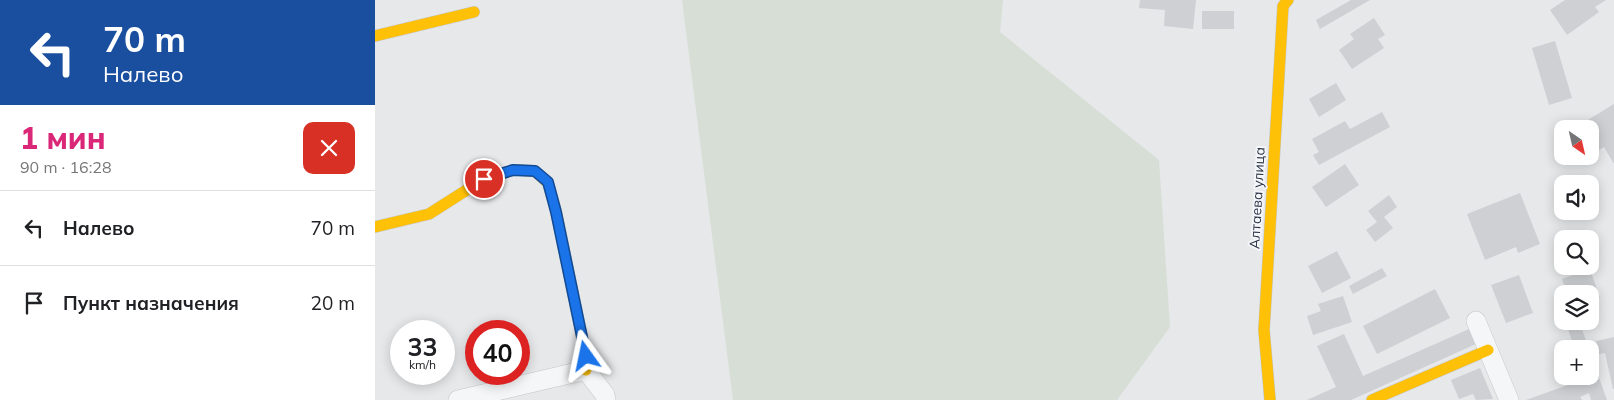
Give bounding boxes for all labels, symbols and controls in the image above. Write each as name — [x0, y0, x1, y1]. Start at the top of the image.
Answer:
text: 70 m — [103, 17, 186, 61]
icon: left — [20, 20, 85, 85]
text: Налево — [103, 60, 183, 88]
text: 1 мин — [20, 119, 106, 157]
north arrow — [1554, 120, 1599, 165]
map controls — [1554, 120, 1599, 385]
button: close — [303, 122, 355, 174]
street label: Алтаева улица — [1245, 147, 1269, 249]
text: 90 m · 16:28 — [20, 157, 112, 177]
pin — [463, 158, 505, 200]
icon: arrive — [470, 165, 498, 193]
button: sound — [1554, 175, 1599, 220]
icon: left — [20, 214, 48, 242]
text: Налево — [63, 216, 135, 240]
text: 70 m — [311, 216, 355, 240]
button: search — [1554, 230, 1599, 275]
button: layers — [1554, 285, 1599, 330]
icon: arrive — [20, 289, 48, 317]
text: Пункт назначения — [63, 291, 239, 315]
text: 20 m — [311, 291, 355, 315]
speed limit sign: 40 — [465, 320, 530, 385]
position arrow — [559, 329, 611, 381]
text: 33 — [407, 331, 438, 362]
button: + — [1554, 340, 1599, 385]
text: km/h — [409, 357, 436, 372]

